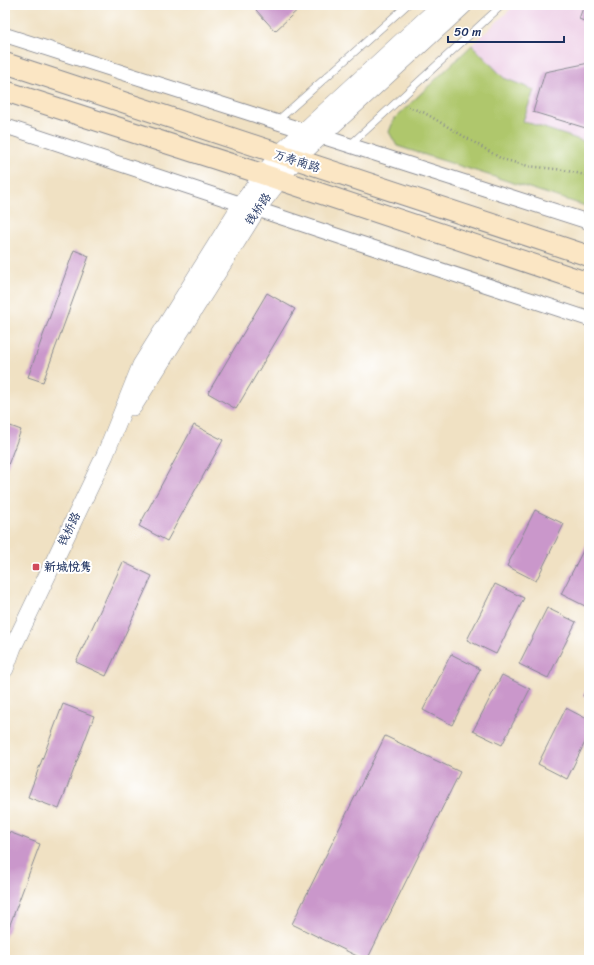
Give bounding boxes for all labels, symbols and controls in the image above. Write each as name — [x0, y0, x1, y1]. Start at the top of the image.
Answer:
scale bar — [448, 18, 564, 44]
text: 50 m — [454, 21, 481, 43]
street label: 万寿南路 — [271, 143, 323, 179]
street label: 钱桥路 — [239, 188, 277, 230]
street label: 钱桥路 — [51, 508, 87, 550]
place label: 新城悦隽 — [44, 556, 92, 578]
marker: 新城悦隽 — [31, 562, 41, 572]

